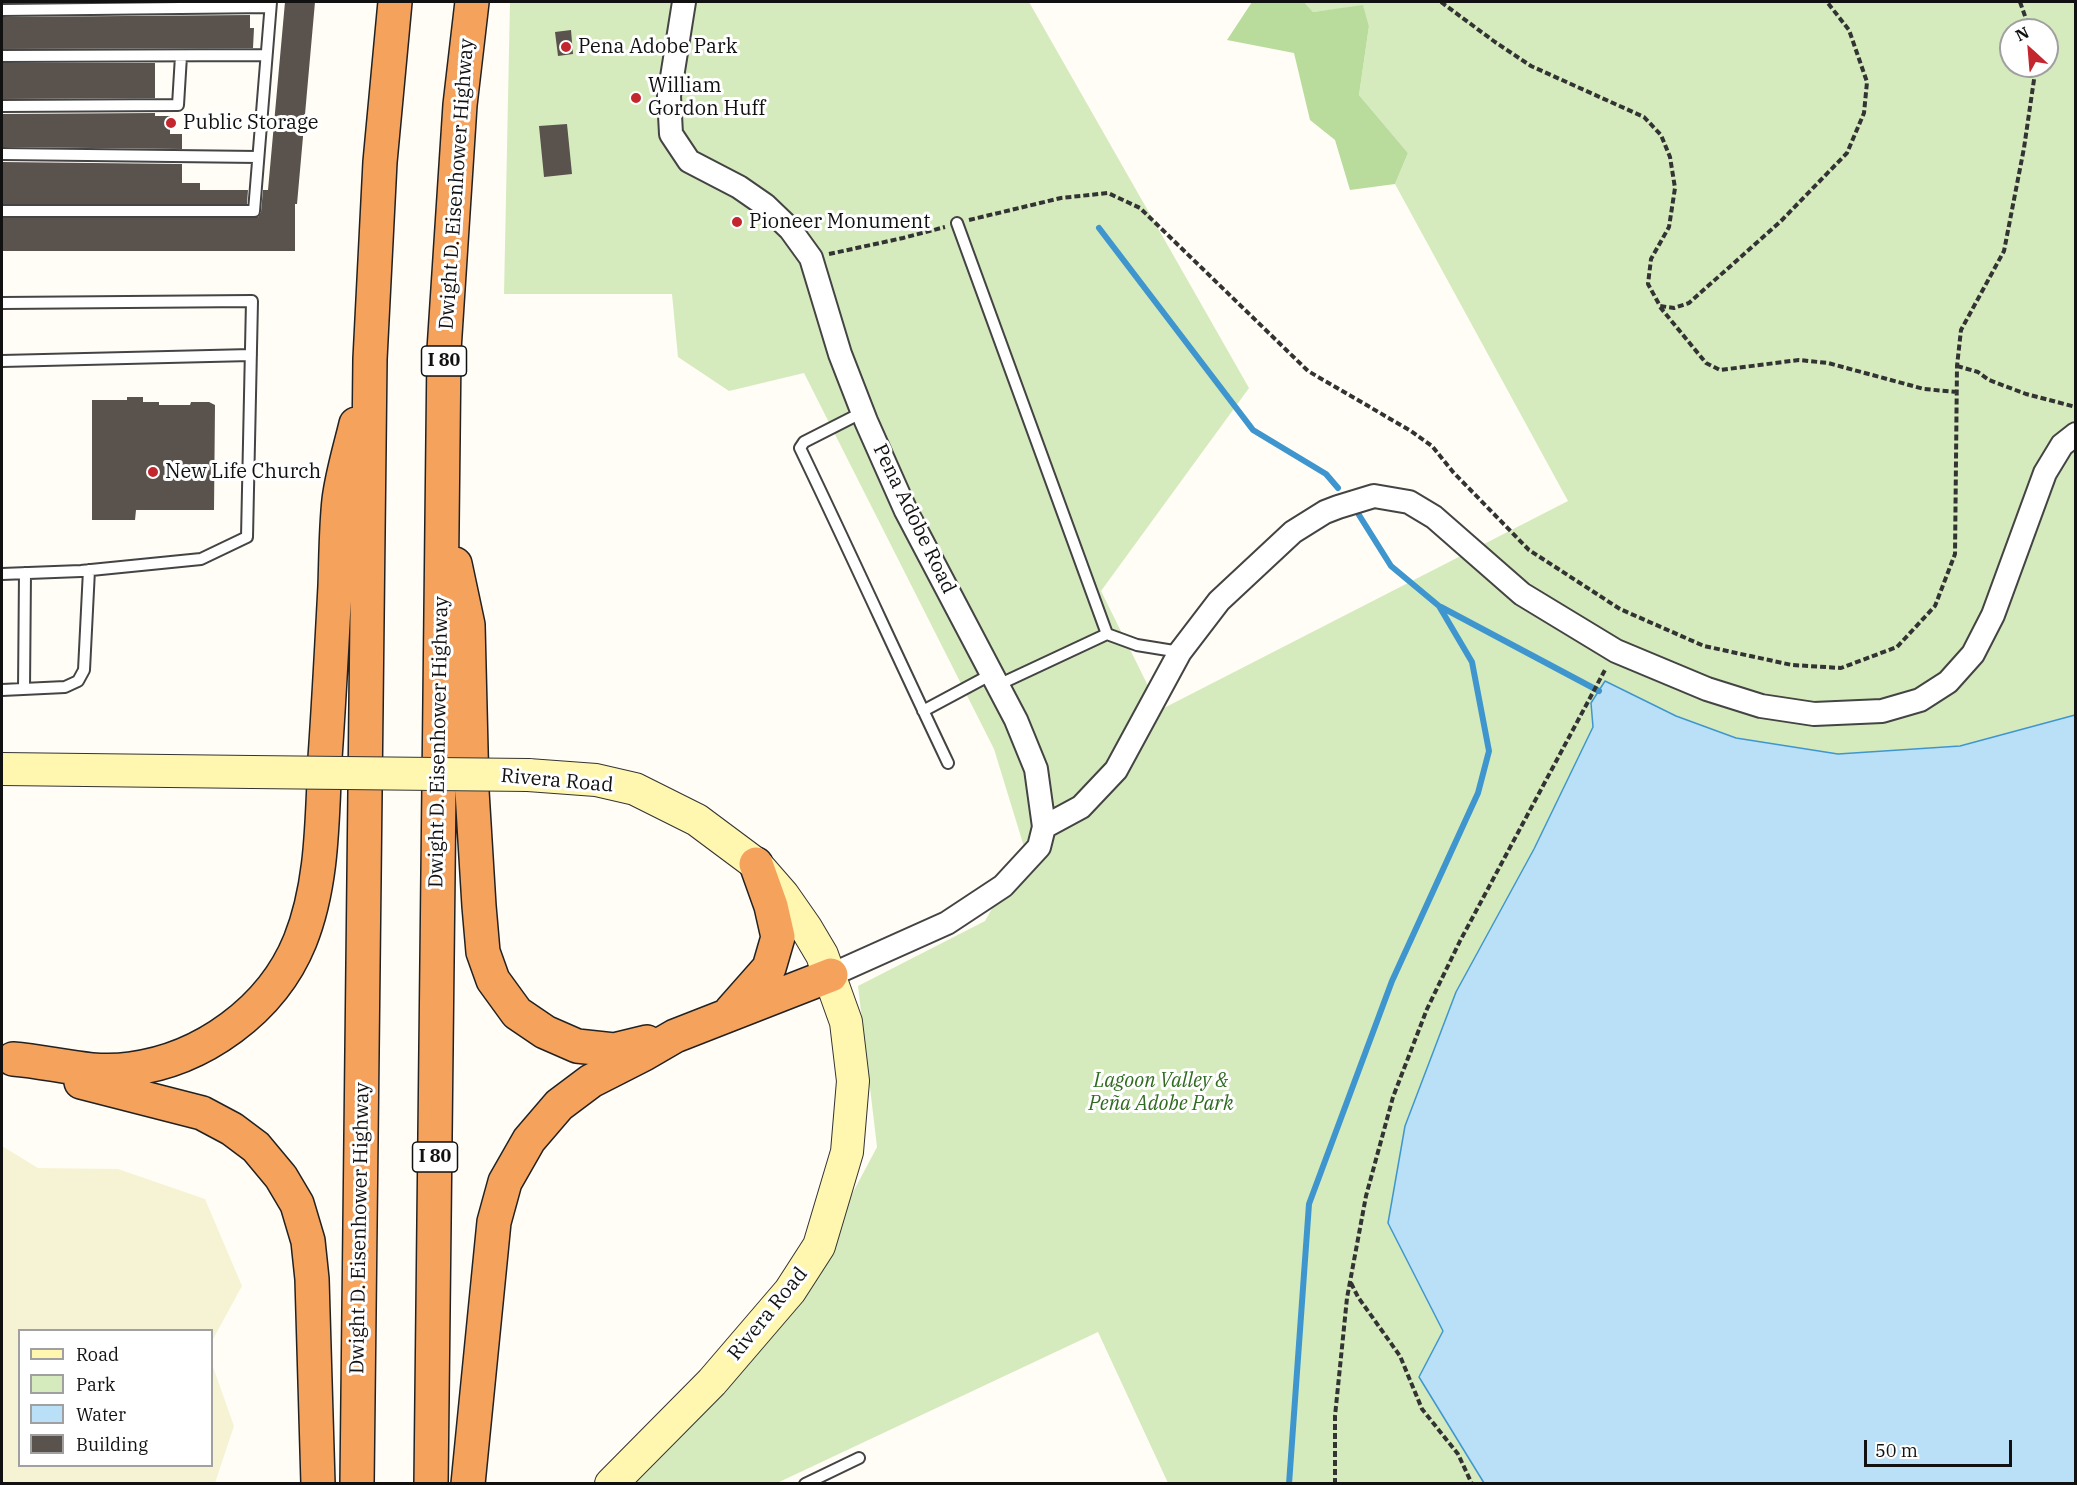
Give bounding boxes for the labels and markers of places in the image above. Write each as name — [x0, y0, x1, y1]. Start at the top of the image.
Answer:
place label: Pena Adobe Park — [578, 35, 737, 59]
marker: Pena Adobe Park — [559, 40, 573, 54]
place label: William Gordon Huff — [648, 74, 765, 121]
marker: William Gordon Huff — [629, 91, 643, 105]
place label: Public Storage — [183, 111, 318, 135]
marker: Public Storage — [164, 116, 178, 130]
place label: Pioneer Monument — [749, 210, 930, 234]
marker: Pioneer Monument — [730, 215, 744, 229]
place label: New Life Church — [165, 460, 321, 484]
marker: New Life Church — [146, 465, 160, 479]

